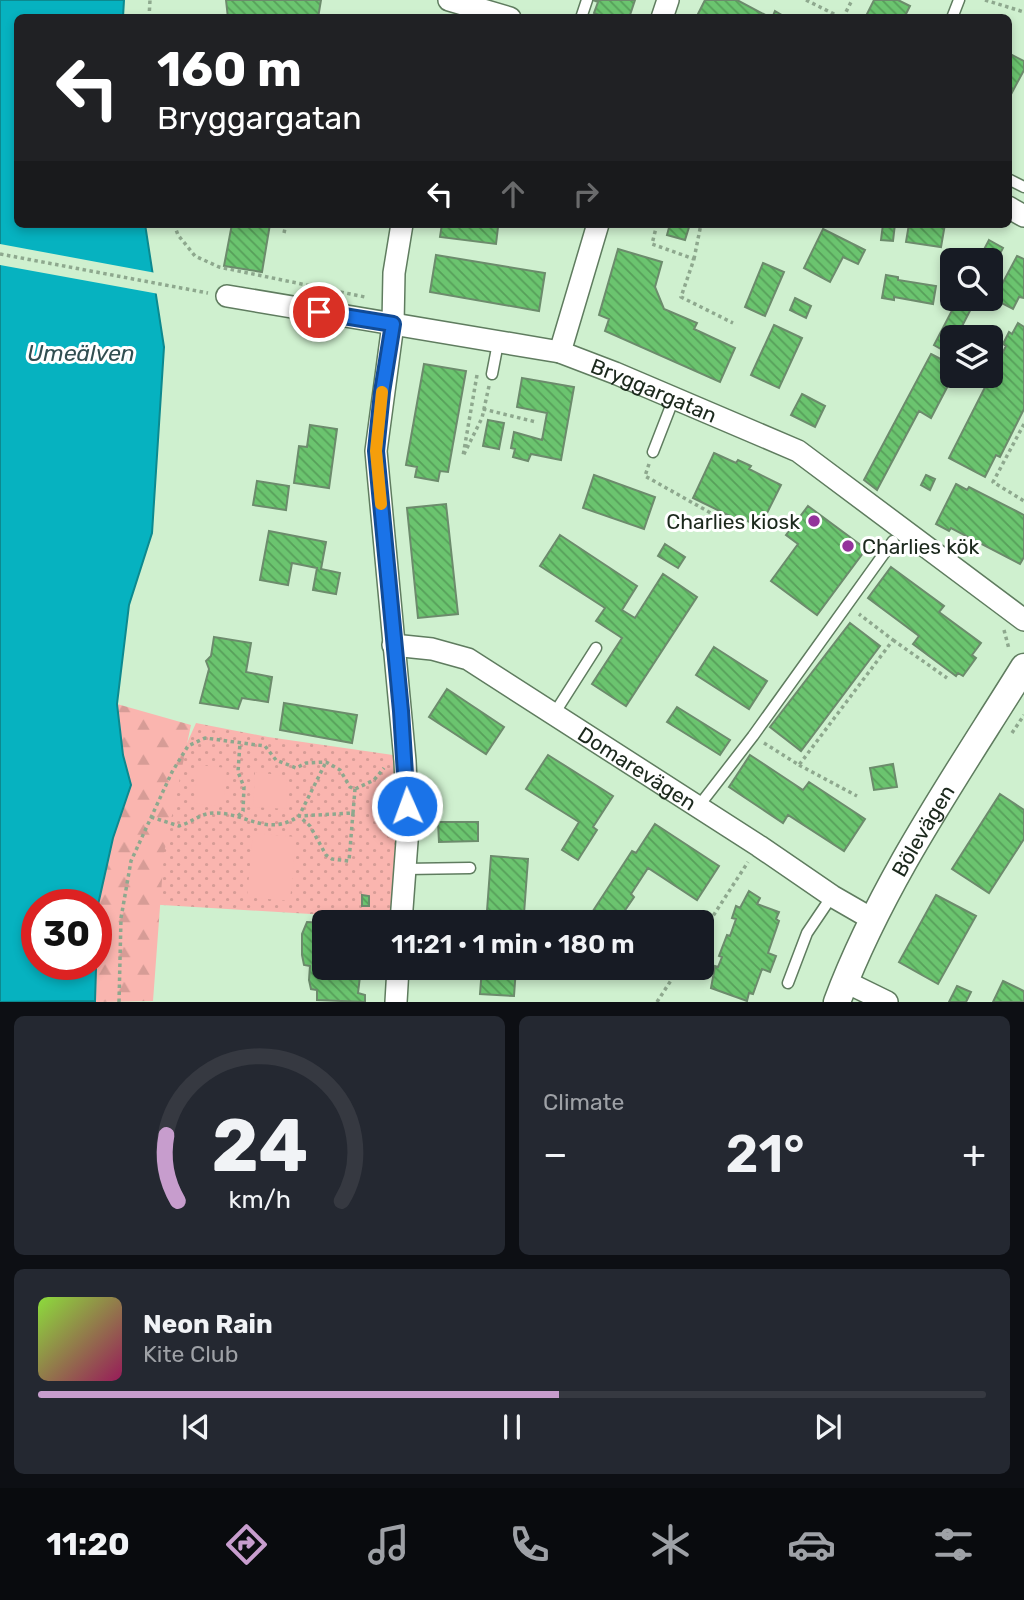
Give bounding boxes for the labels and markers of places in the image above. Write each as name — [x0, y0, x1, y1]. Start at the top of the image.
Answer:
pin — [289, 282, 349, 342]
place label: Charlies kiosk — [666, 509, 800, 534]
marker: Charlies kiosk — [806, 513, 822, 529]
place label: Charlies kök — [862, 534, 980, 559]
marker: Charlies kök — [840, 538, 856, 554]

